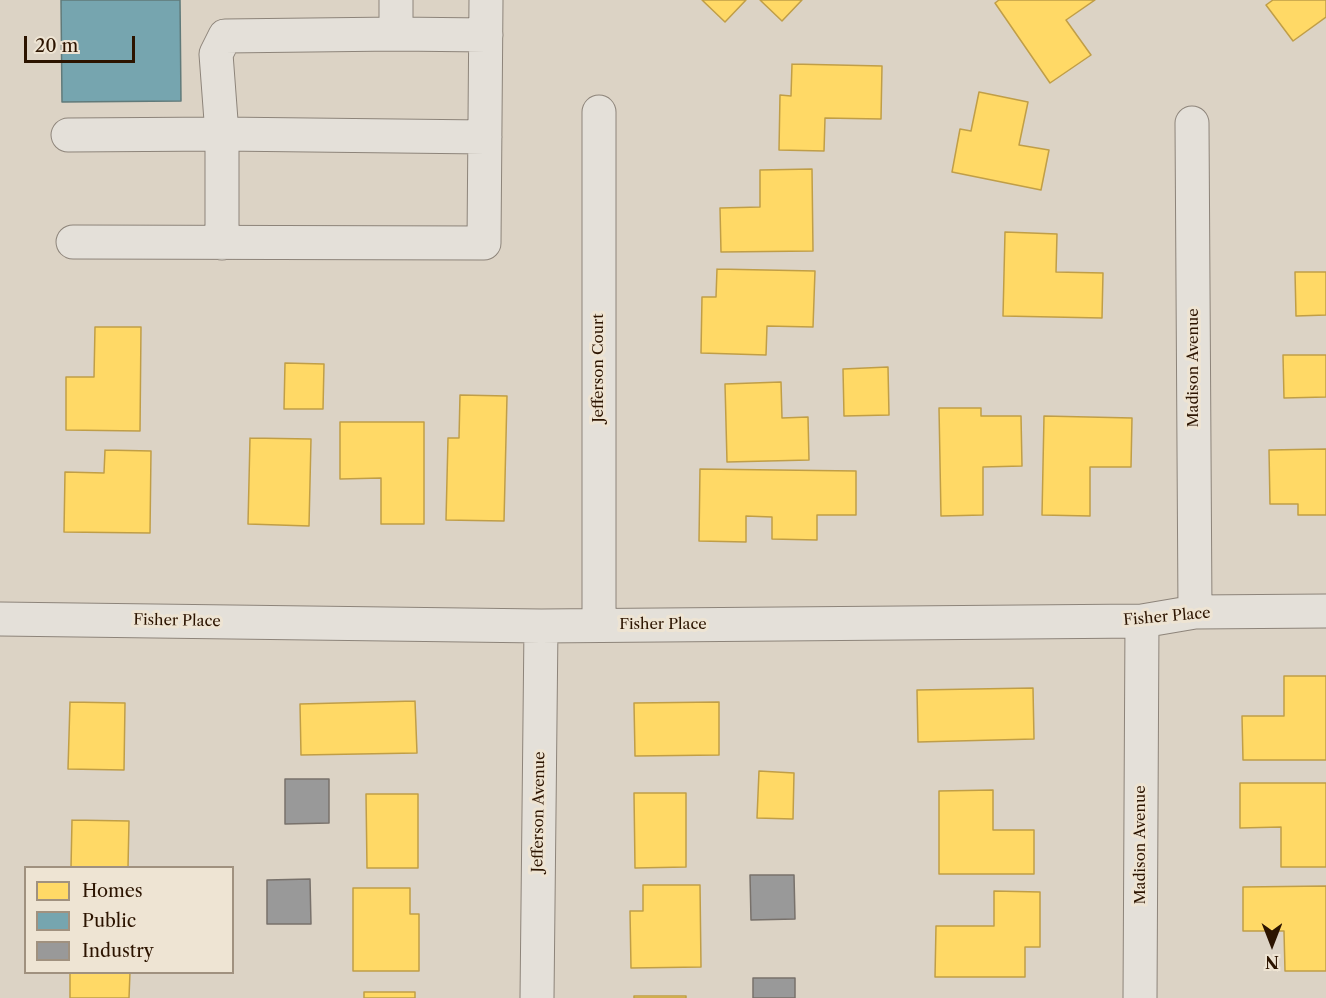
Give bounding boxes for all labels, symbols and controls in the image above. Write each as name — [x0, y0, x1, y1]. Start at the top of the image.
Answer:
scale bar — [27, 24, 138, 62]
text: 20 m — [35, 35, 78, 57]
street label: Madison Avenue — [1185, 308, 1203, 428]
street label: Jefferson Court — [590, 313, 608, 423]
street label: Fisher Place — [1123, 604, 1211, 630]
street label: Fisher Place — [133, 611, 221, 631]
street label: Fisher Place — [619, 616, 707, 634]
street label: Jefferson Avenue — [529, 751, 549, 873]
street label: Madison Avenue — [1132, 785, 1150, 905]
legend — [24, 866, 234, 974]
text: Homes — [82, 880, 143, 902]
text: Public — [82, 910, 136, 932]
north arrow — [1242, 914, 1302, 974]
text: Industry — [82, 940, 154, 962]
text: N — [1265, 952, 1279, 972]

